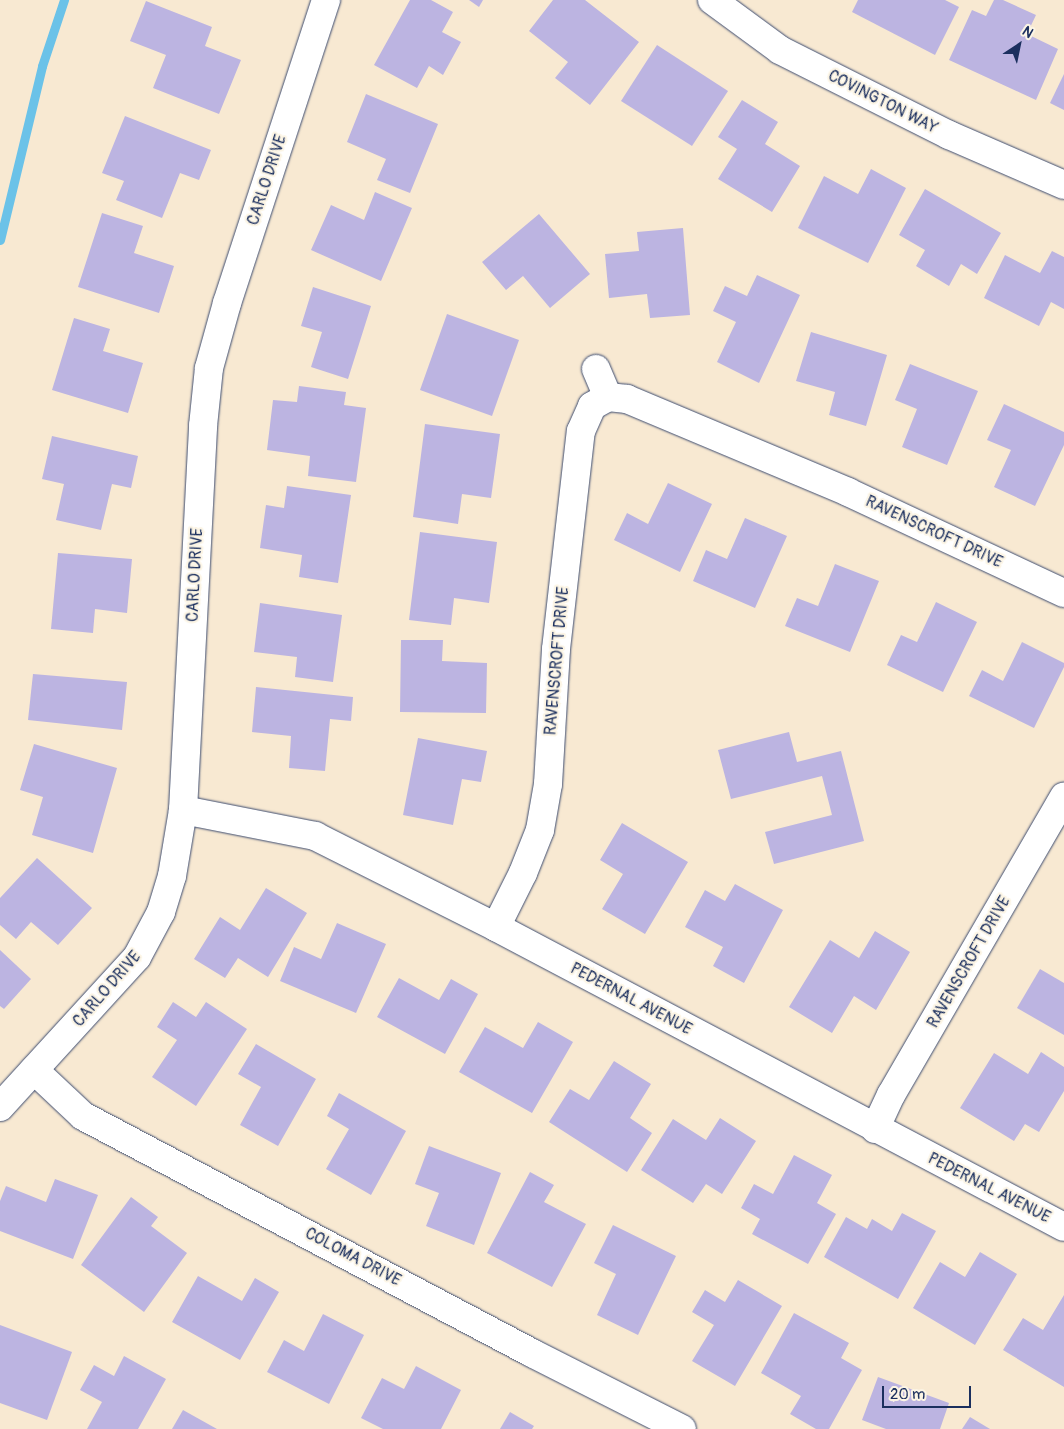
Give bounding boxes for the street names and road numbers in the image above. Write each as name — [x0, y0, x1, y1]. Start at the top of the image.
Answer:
street label: COVINGTON WAY — [825, 66, 941, 138]
street label: CARLO DRIVE — [243, 132, 291, 228]
street label: RAVENSCROFT DRIVE — [862, 492, 1006, 572]
street label: CARLO DRIVE — [183, 528, 207, 622]
street label: RAVENSCROFT DRIVE — [541, 586, 573, 736]
street label: RAVENSCROFT DRIVE — [923, 893, 1015, 1031]
street label: CARLO DRIVE — [69, 947, 145, 1031]
street label: PEDERNAL AVENUE — [567, 959, 695, 1039]
street label: PEDERNAL AVENUE — [925, 1149, 1053, 1227]
street label: COLOMA DRIVE — [302, 1224, 404, 1290]

